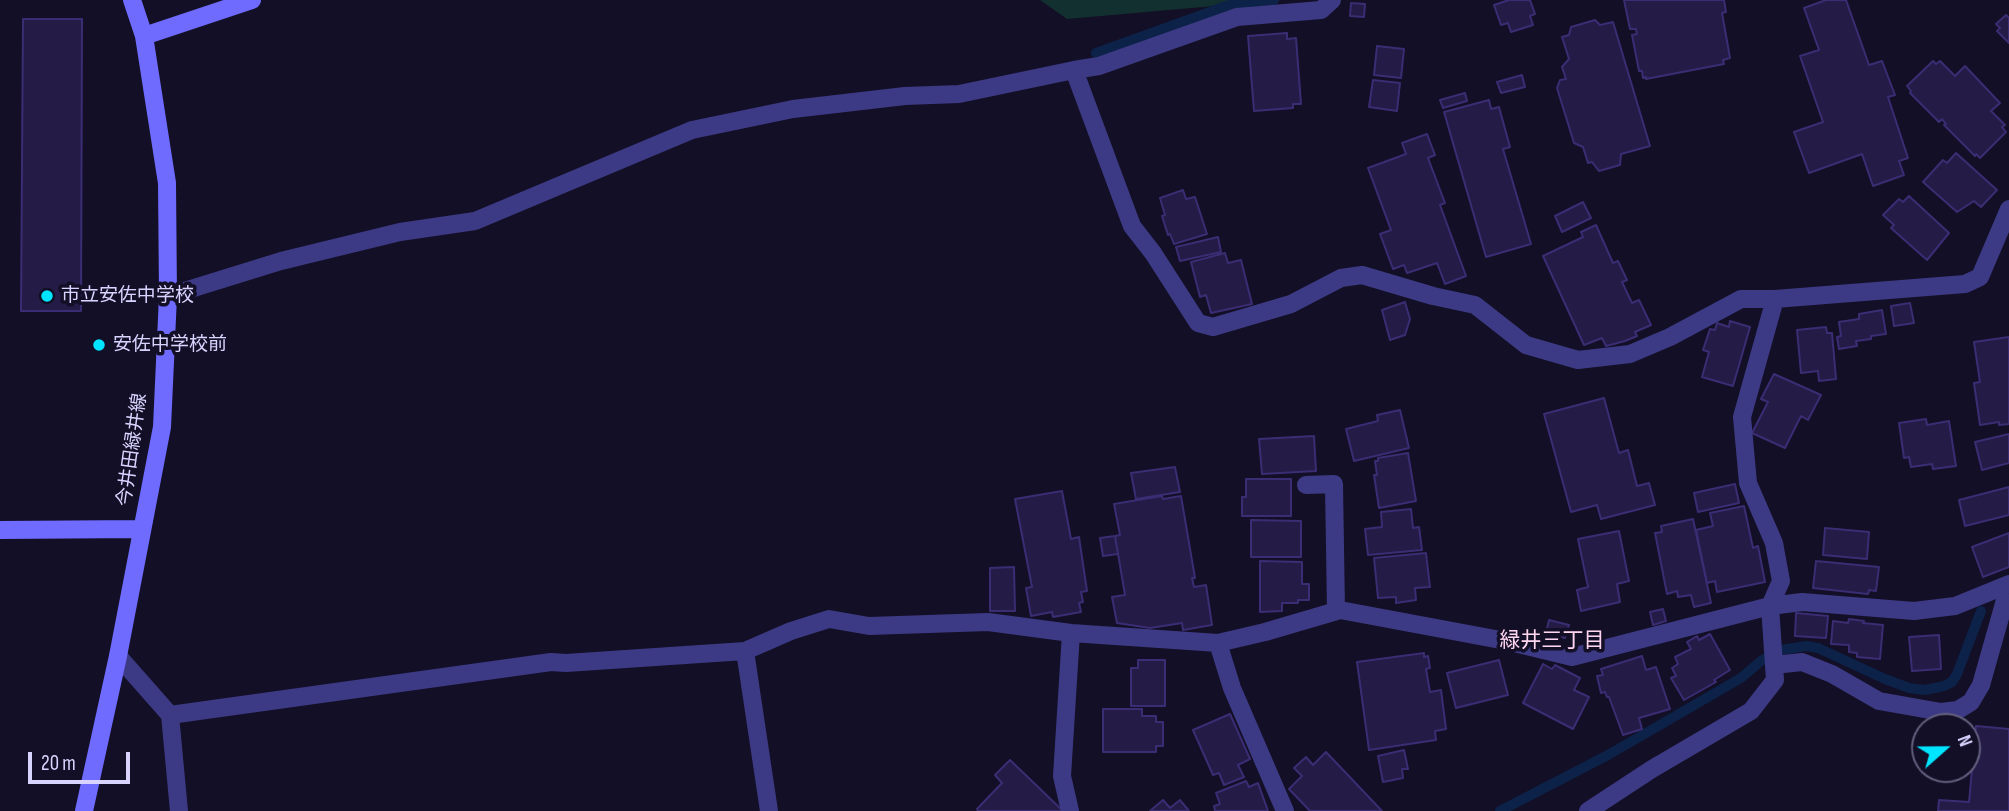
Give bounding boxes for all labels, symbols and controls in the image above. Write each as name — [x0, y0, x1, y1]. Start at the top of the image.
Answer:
place label: 市立安佐中学校 — [61, 285, 194, 307]
marker: 市立安佐中学校 — [39, 288, 55, 304]
place label: 安佐中学校前 — [113, 334, 227, 356]
marker: 安佐中学校前 — [91, 337, 107, 353]
street label: 今井田緑井線 — [114, 392, 152, 508]
district label: 緑井三丁目 — [1500, 629, 1604, 655]
north arrow — [1911, 713, 1981, 783]
text: N — [1952, 732, 1977, 750]
scale bar — [32, 738, 133, 782]
text: 20 m — [41, 751, 76, 776]

